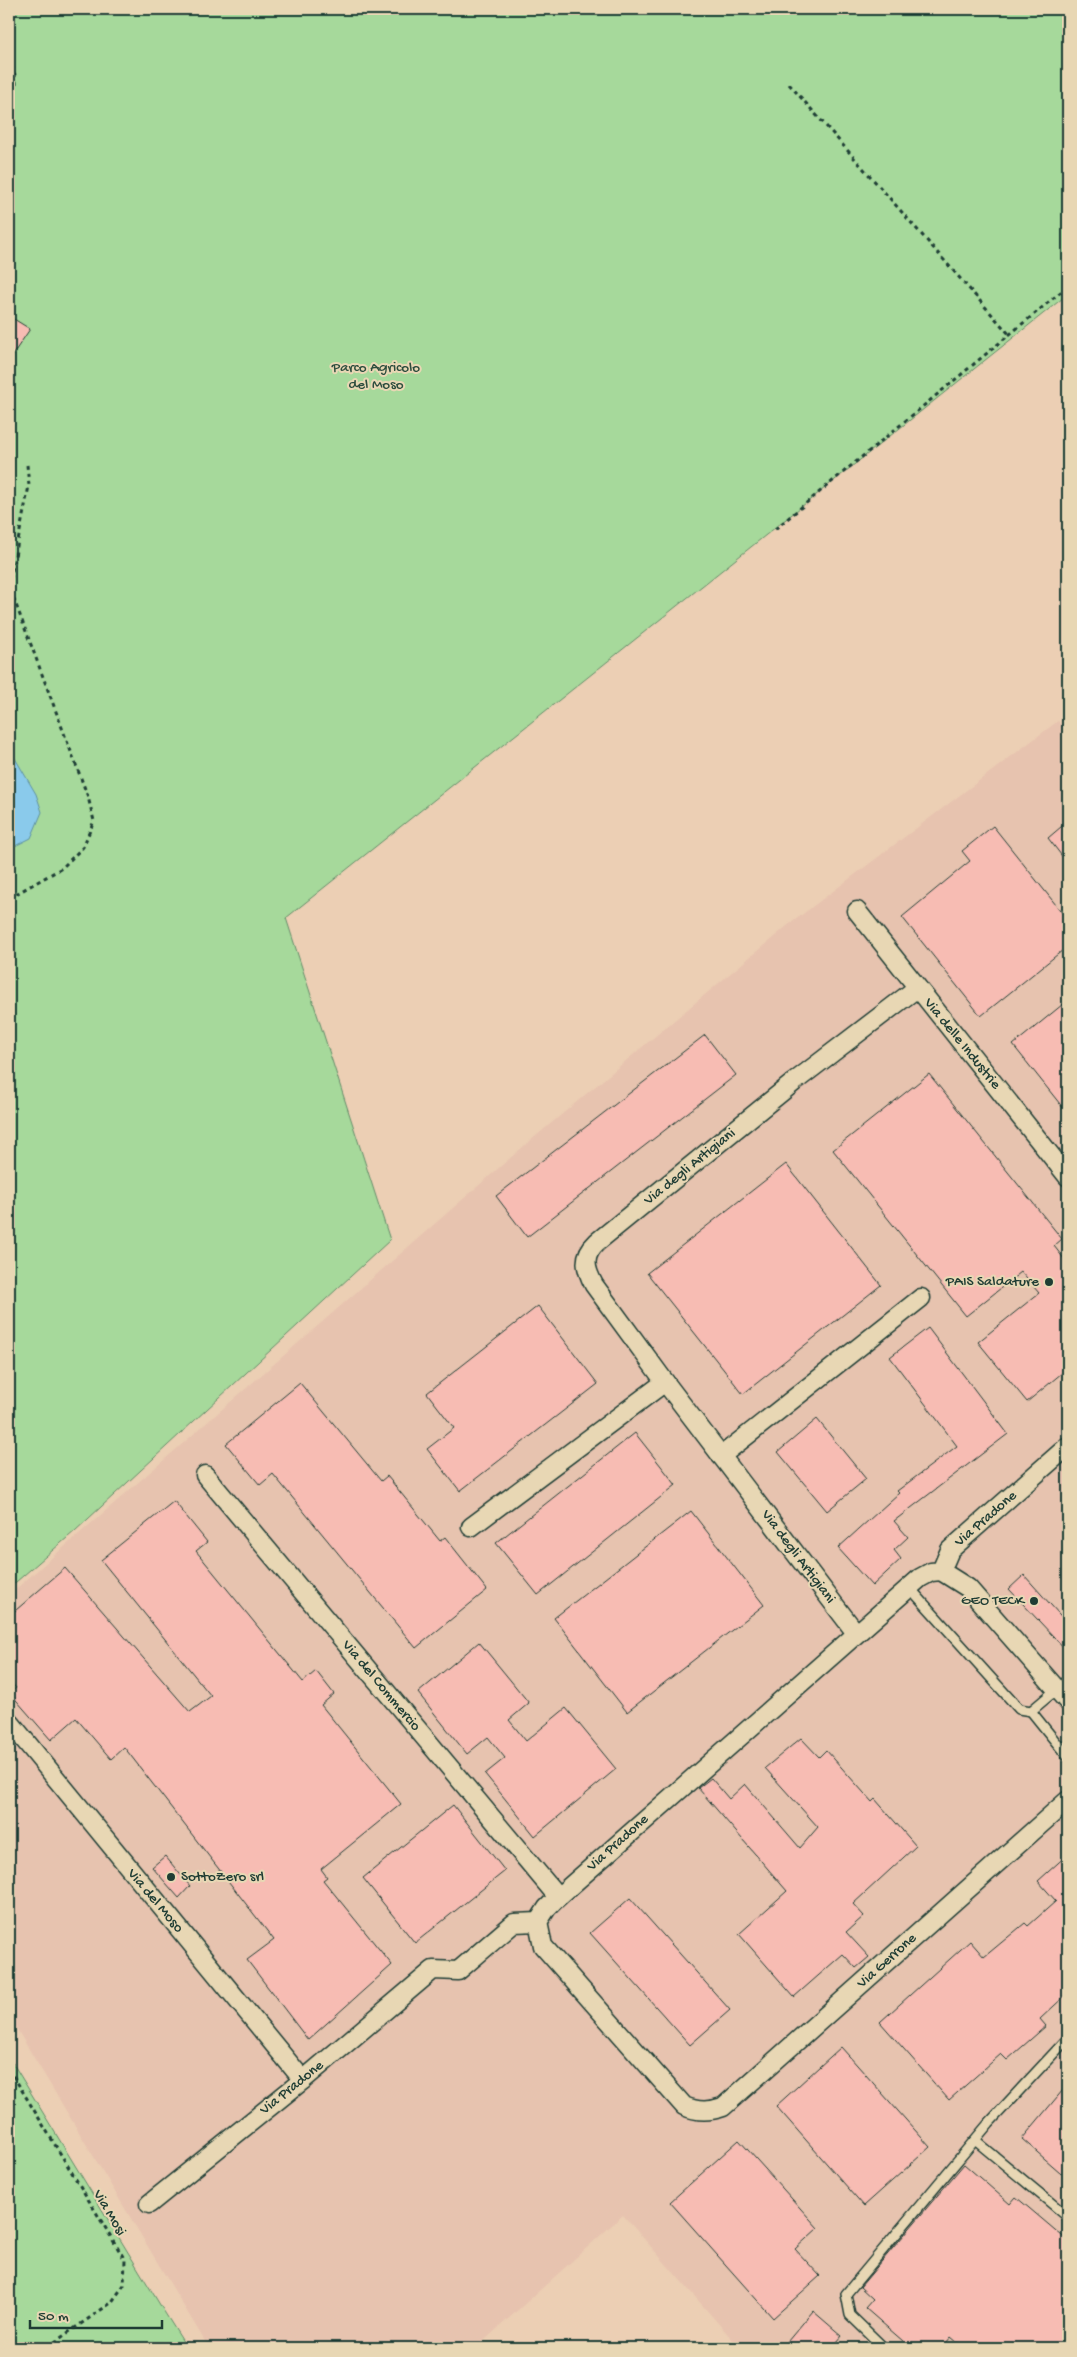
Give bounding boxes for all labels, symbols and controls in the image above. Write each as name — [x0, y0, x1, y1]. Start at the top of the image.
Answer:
park label: Parco Agricolo del Moso — [331, 359, 420, 394]
street label: Via delle Industrie — [919, 994, 1005, 1094]
street label: Via degli Artigiani — [640, 1125, 739, 1210]
place label: PAIS Saldature — [945, 1273, 1039, 1291]
marker: PAIS Saldature — [1043, 1276, 1055, 1288]
street label: Via Pradone — [950, 1487, 1021, 1552]
street label: Via degli Artigiani — [756, 1506, 839, 1607]
place label: GEO TECK — [961, 1592, 1026, 1610]
marker: GEO TECK — [1028, 1595, 1040, 1607]
street label: Via del Commercio — [337, 1636, 424, 1735]
street label: Via Pradone — [583, 1810, 653, 1876]
street label: Via del Moso — [122, 1864, 187, 1937]
place label: SottoZero srl — [181, 1868, 264, 1886]
marker: SottoZero srl — [165, 1871, 177, 1883]
street label: Via Gerrone — [853, 1929, 921, 1993]
street label: Via Pradone — [256, 2057, 328, 2120]
street label: Via Mosi — [88, 2186, 130, 2239]
scale bar — [30, 2297, 162, 2329]
text: 50 m — [38, 2308, 69, 2326]

